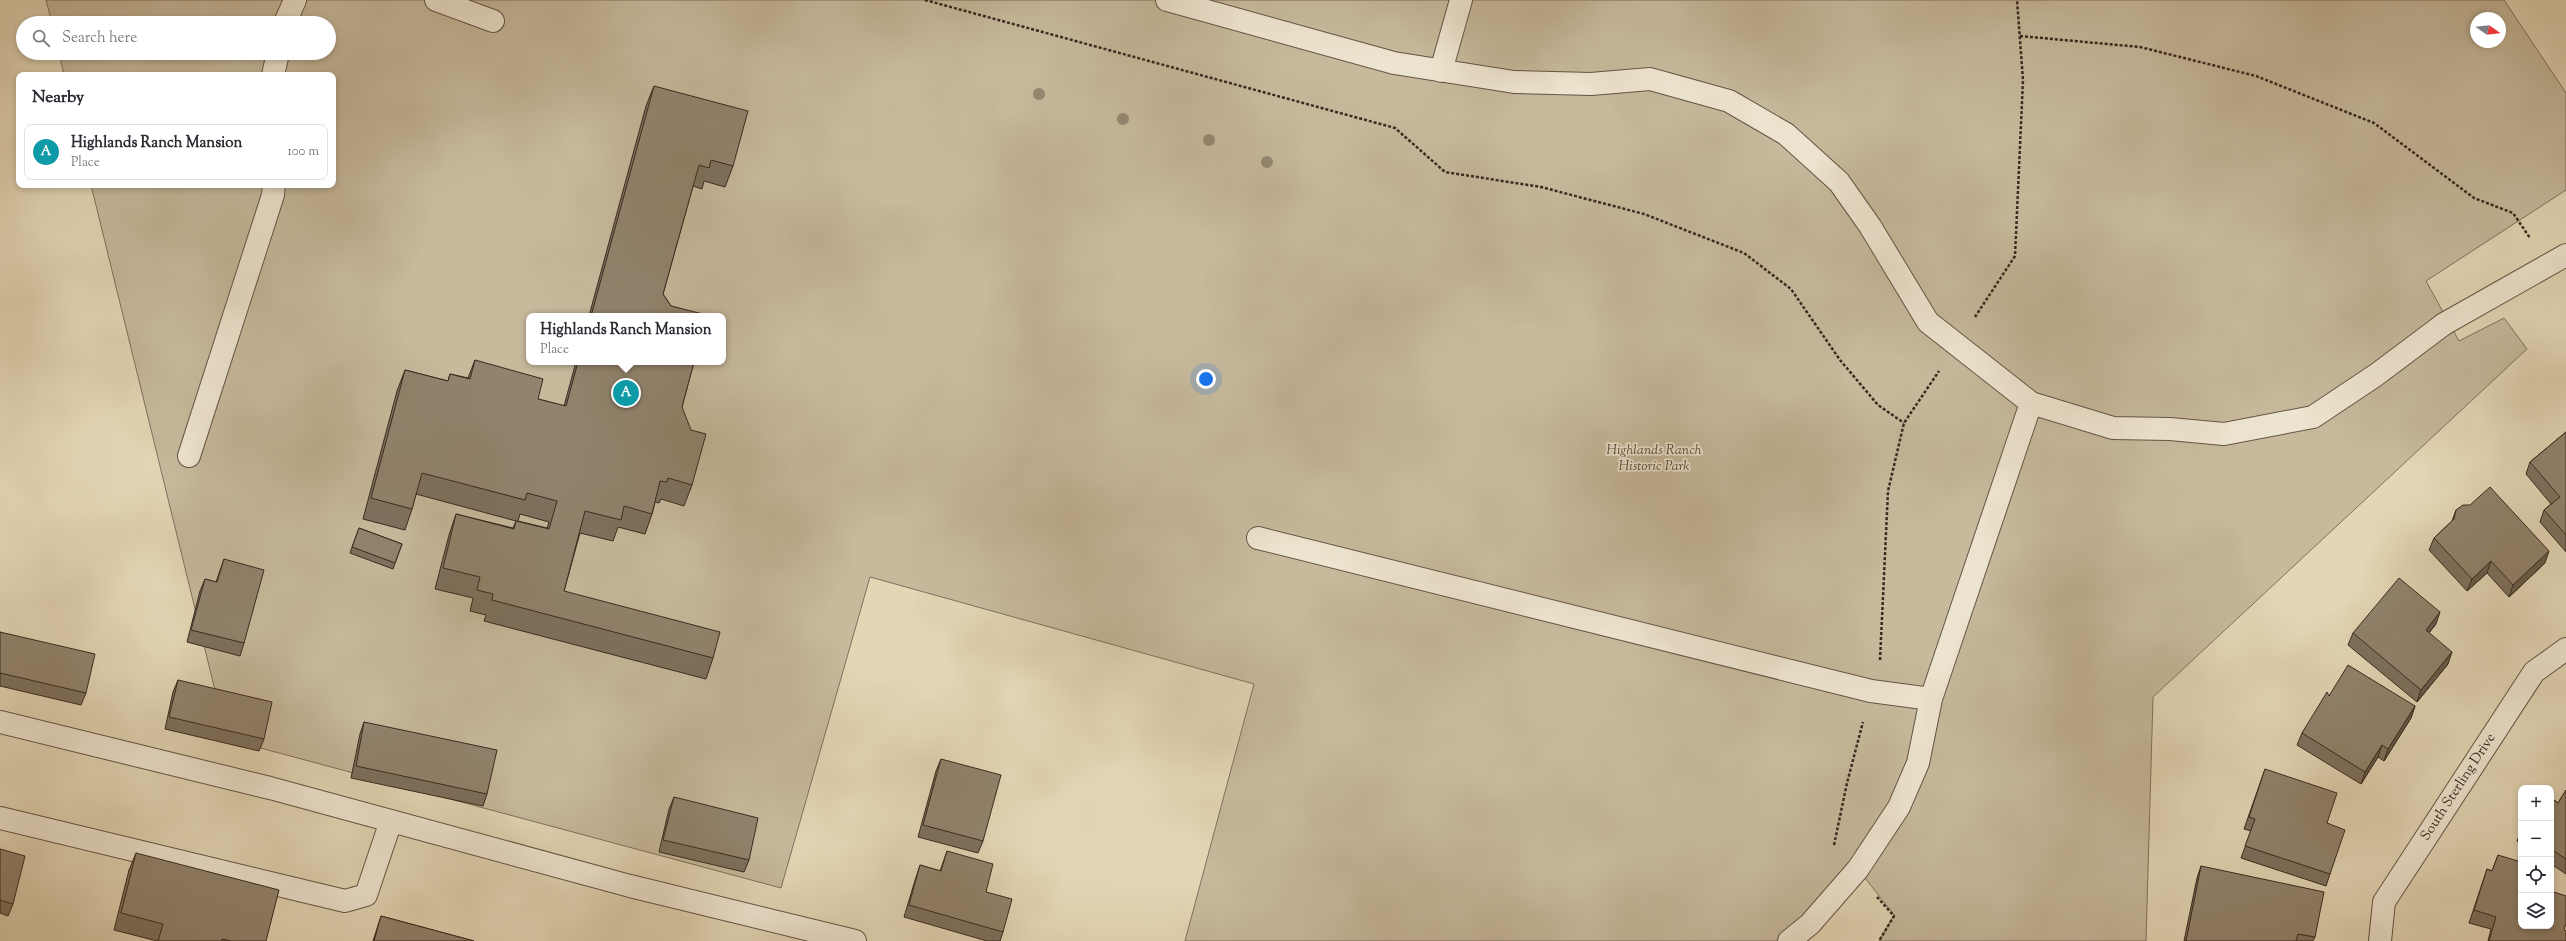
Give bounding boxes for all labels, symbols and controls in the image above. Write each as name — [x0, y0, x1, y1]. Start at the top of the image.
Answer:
north arrow — [2470, 12, 2506, 48]
search box — [16, 16, 336, 60]
icon: search — [30, 27, 52, 49]
text: Search here — [62, 28, 137, 49]
text: Nearby — [32, 86, 84, 110]
text: Highlands Ranch Mansion — [71, 133, 242, 154]
text: A — [41, 143, 51, 161]
text: 100 m — [287, 143, 319, 161]
text: Place — [71, 154, 100, 172]
popup — [526, 313, 726, 365]
text: Highlands Ranch Mansion — [540, 320, 712, 341]
text: Place — [540, 341, 569, 359]
your location — [1196, 369, 1216, 389]
pin: A — [613, 378, 639, 408]
park label: Highlands Ranch Historic Park — [1606, 441, 1702, 477]
street label: South Sterling Drive — [2416, 730, 2501, 845]
map controls — [2518, 785, 2554, 929]
button: + — [2518, 785, 2554, 821]
button: − — [2518, 821, 2554, 857]
button: locate — [2518, 857, 2554, 893]
button: layers — [2518, 893, 2554, 929]

